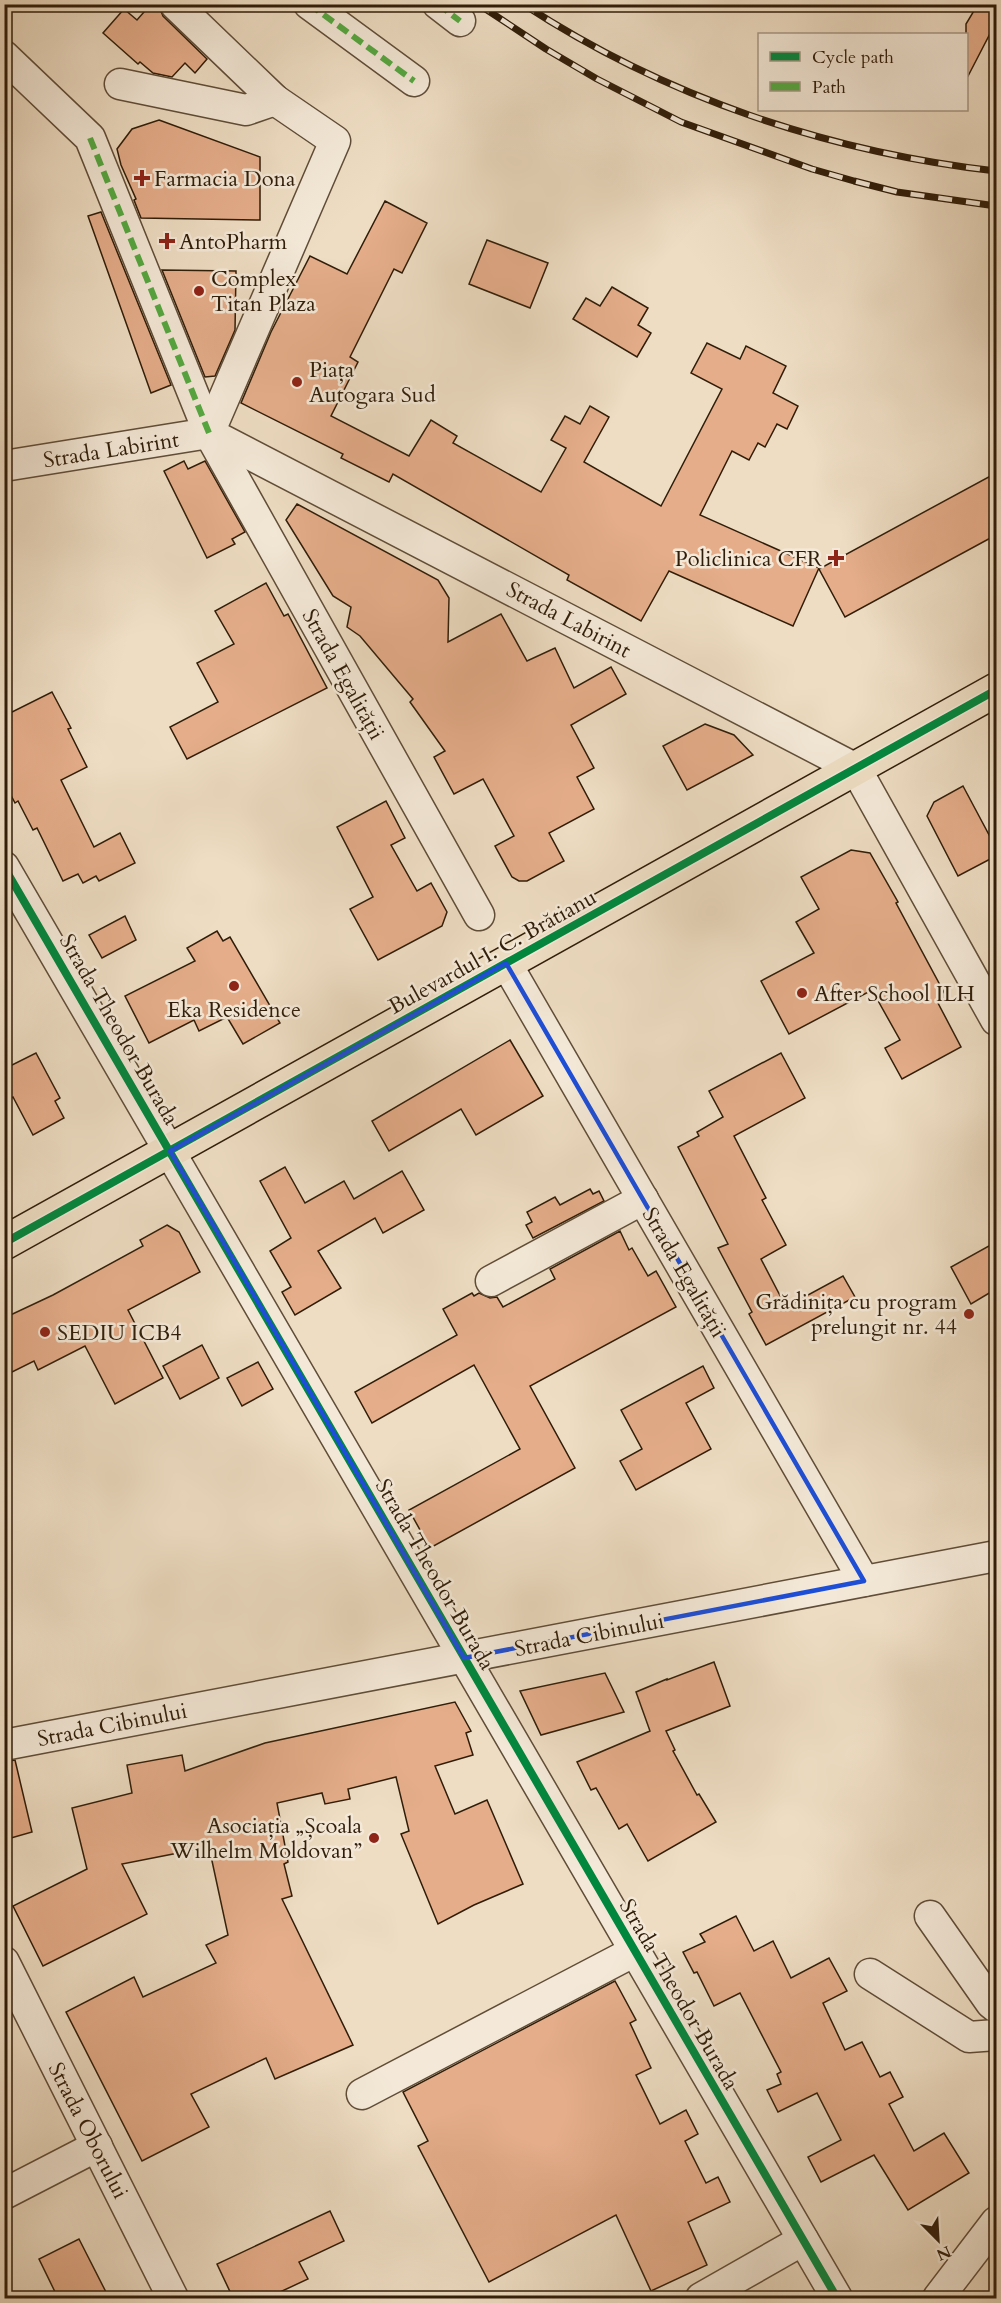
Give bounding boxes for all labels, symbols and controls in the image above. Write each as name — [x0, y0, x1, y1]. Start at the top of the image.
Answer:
legend — [758, 33, 968, 111]
text: Cycle path — [812, 45, 894, 70]
text: Path — [812, 75, 846, 100]
place label: Farmacia Dona — [154, 164, 296, 194]
marker: Farmacia Dona — [135, 171, 149, 185]
place label: AntoPharm — [179, 227, 288, 257]
marker: AntoPharm — [160, 234, 174, 248]
place label: Complex Titan Plaza — [211, 264, 316, 319]
marker: Complex Titan Plaza — [192, 284, 206, 298]
place label: Piața Autogara Sud — [309, 355, 436, 410]
marker: Piața Autogara Sud — [290, 375, 304, 389]
street label: Strada Labirint — [41, 424, 181, 476]
place label: Policlinica CFR — [675, 544, 823, 574]
marker: Policlinica CFR — [827, 549, 845, 567]
street label: Strada Labirint — [501, 574, 636, 665]
street label: Strada Egalității — [295, 604, 392, 745]
street label: Bulevardul I. C. Brătianu — [383, 882, 602, 1022]
street label: Strada Theodor Burada — [52, 928, 186, 1131]
marker: Eka Residence — [227, 979, 241, 993]
place label: After School ILH — [814, 979, 975, 1009]
marker: After School ILH — [795, 986, 809, 1000]
place label: Eka Residence — [167, 995, 301, 1025]
street label: Strada Egalității — [635, 1202, 733, 1343]
place label: Grădinița cu program prelungit nr. 44 — [755, 1287, 957, 1342]
marker: Grădinița cu program prelungit nr. 44 — [962, 1307, 976, 1321]
place label: SEDIU ICB4 — [57, 1318, 181, 1348]
marker: SEDIU ICB4 — [38, 1325, 52, 1339]
street label: Strada Theodor Burada — [368, 1473, 502, 1676]
street label: Strada Cibinului — [512, 1606, 667, 1664]
street label: Strada Cibinului — [35, 1696, 190, 1754]
place label: Asociația „Școala Wilhelm Moldovan” — [169, 1811, 362, 1866]
marker: Asociația „Școala Wilhelm Moldovan” — [367, 1831, 381, 1845]
street label: Strada Theodor Burada — [612, 1893, 746, 2096]
street label: Strada Oborului — [41, 2057, 135, 2204]
north arrow — [908, 2210, 968, 2270]
text: N — [933, 2240, 955, 2266]

